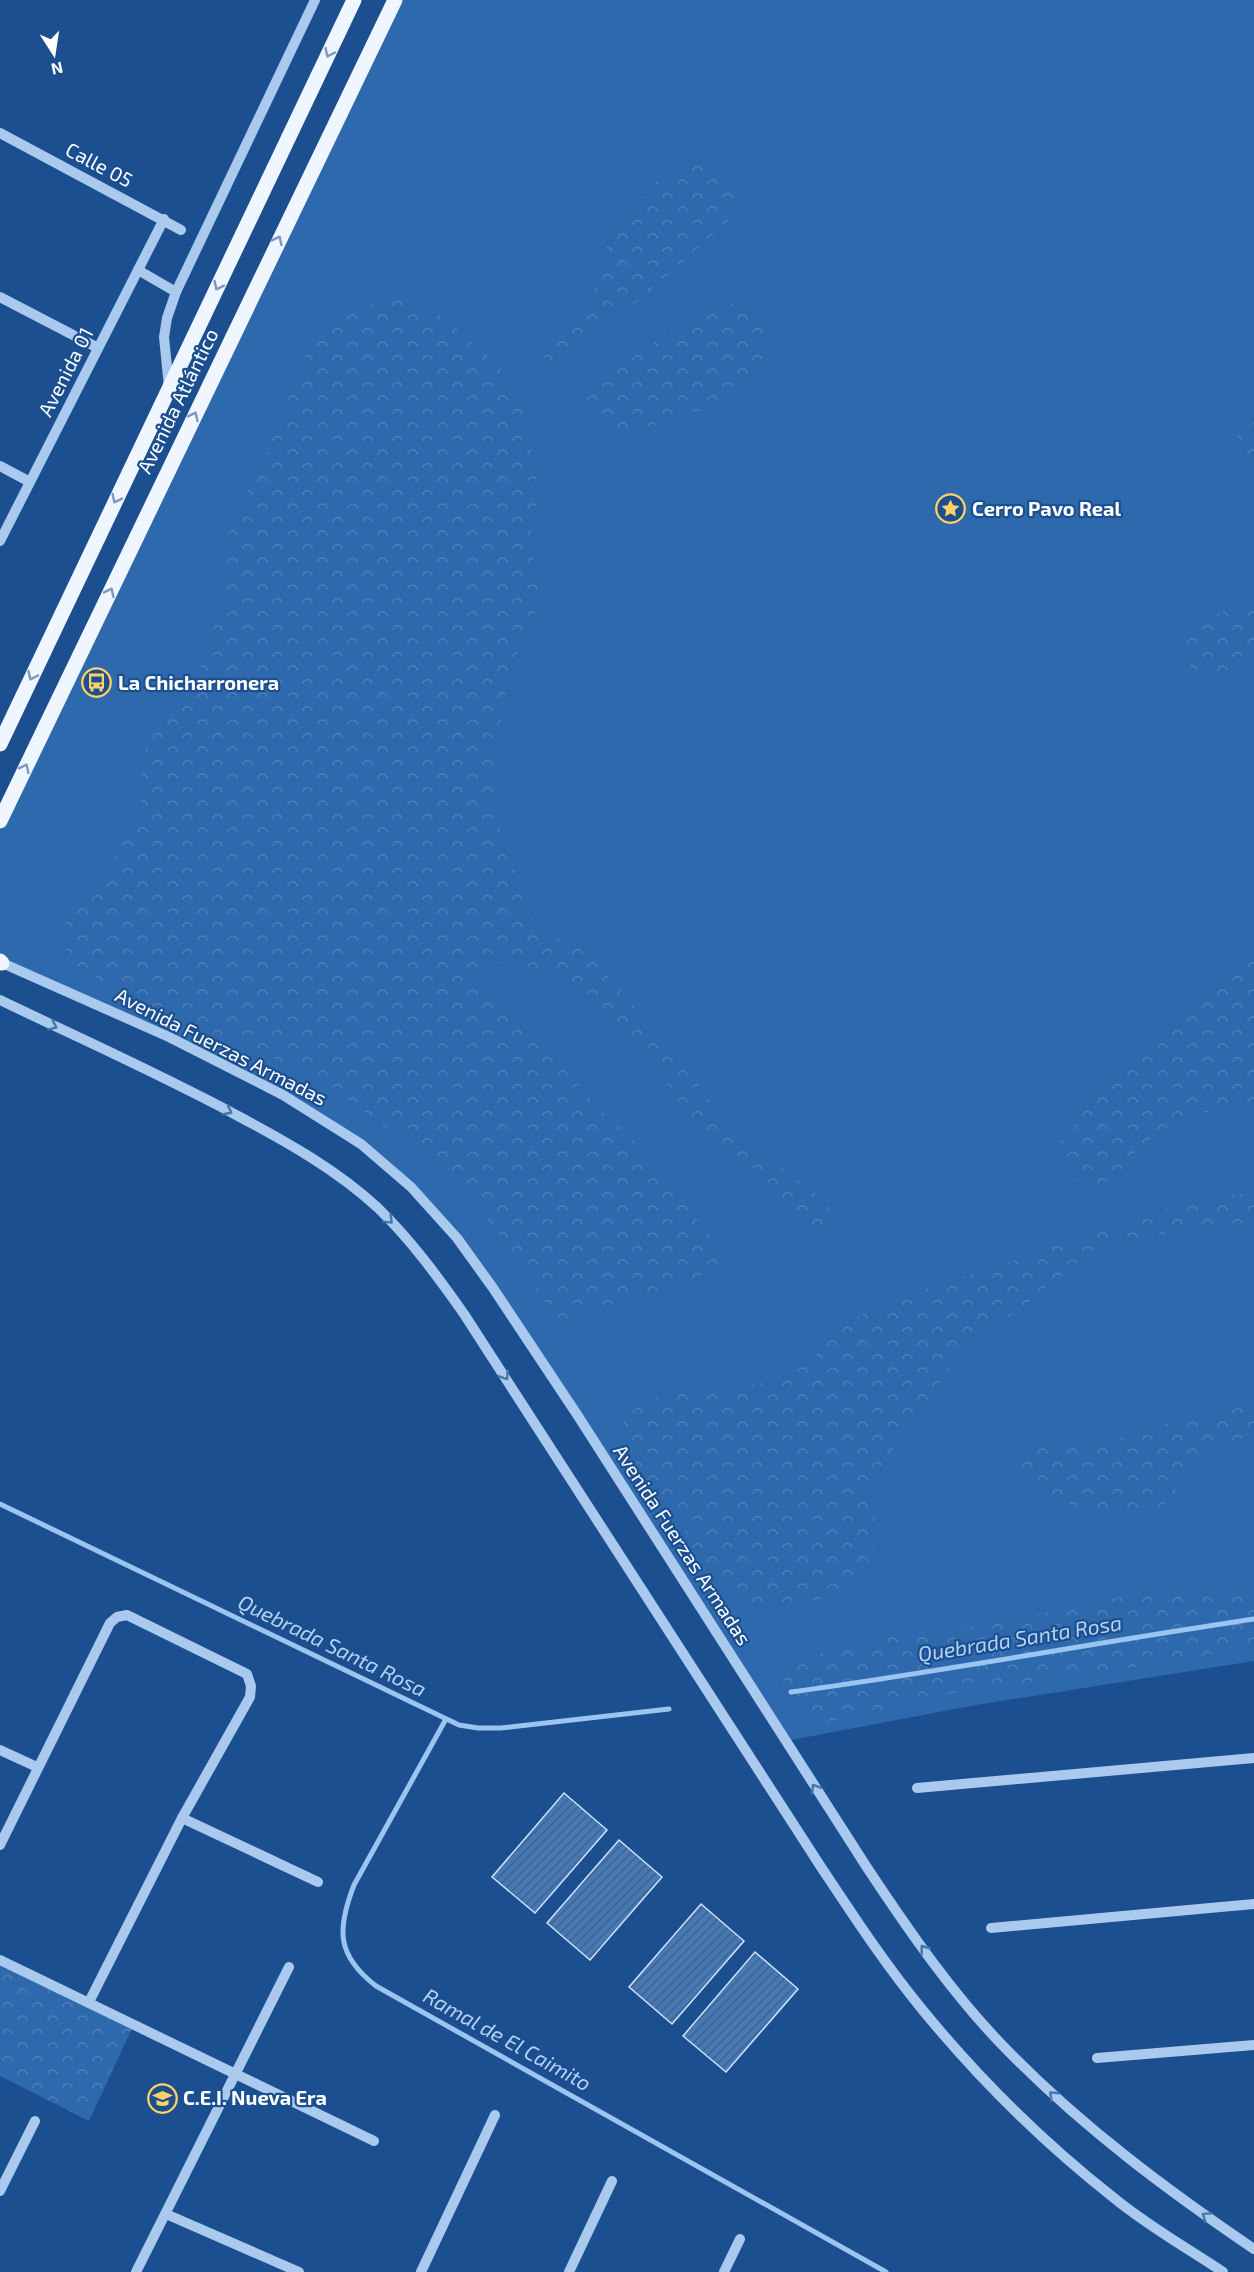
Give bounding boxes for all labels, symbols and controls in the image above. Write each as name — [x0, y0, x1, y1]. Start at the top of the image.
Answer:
north arrow — [24, 24, 84, 84]
one-way arrow — [325, 47, 337, 58]
text: N — [50, 59, 65, 80]
street label: Calle 05 — [62, 137, 137, 192]
one-way arrow — [271, 236, 283, 247]
one-way arrow — [214, 279, 226, 290]
street label: Avenida 01 — [32, 323, 98, 420]
street label: Avenida Atlántico — [132, 324, 223, 477]
one-way arrow — [187, 412, 199, 423]
one-way arrow — [111, 493, 123, 504]
place icon: Cerro Pavo Real — [935, 493, 967, 525]
place label: Cerro Pavo Real — [972, 496, 1121, 520]
one-way arrow — [103, 588, 114, 599]
bus stop icon: La Chicharronera — [81, 667, 113, 699]
one-way arrow — [28, 669, 40, 680]
place label: La Chicharronera — [118, 670, 279, 694]
one-way arrow — [18, 763, 30, 774]
street label: Avenida Fuerzas Armadas — [112, 982, 331, 1110]
one-way arrow — [46, 1018, 57, 1030]
one-way arrow — [222, 1104, 232, 1115]
one-way arrow — [382, 1213, 393, 1223]
one-way arrow — [498, 1369, 509, 1380]
street label: Avenida Fuerzas Armadas — [609, 1440, 757, 1649]
water label: Quebrada Santa Rosa — [234, 1588, 431, 1702]
water label: Quebrada Santa Rosa — [916, 1609, 1124, 1667]
one-way arrow — [812, 1783, 823, 1794]
one-way arrow — [921, 1945, 932, 1956]
water label: Ramal de El Caimito — [420, 1982, 596, 2095]
school or university icon: C.E.I. Nueva Era — [146, 2082, 178, 2114]
place label: C.E.I. Nueva Era — [183, 2085, 327, 2109]
one-way arrow — [1050, 2091, 1060, 2102]
one-way arrow — [1202, 2212, 1213, 2223]

